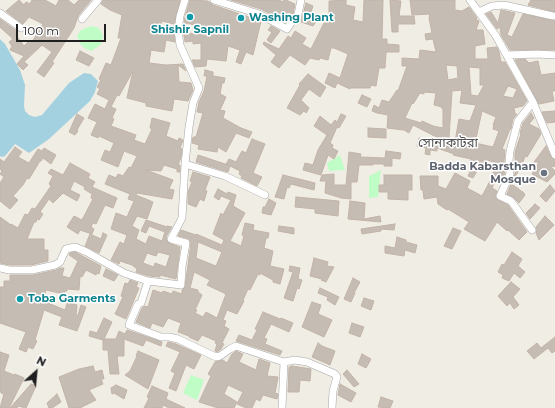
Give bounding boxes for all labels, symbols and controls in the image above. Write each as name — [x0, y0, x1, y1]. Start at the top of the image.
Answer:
place label: Washing Plant — [249, 11, 334, 25]
marker: Shishir Sapnil — [185, 12, 195, 22]
marker: Washing Plant — [236, 13, 246, 23]
scale bar — [18, 16, 108, 42]
text: 100 m — [23, 23, 59, 38]
place label: Shishir Sapnil — [151, 23, 229, 37]
district label: সোনাকাটরা — [418, 135, 478, 151]
place label: Badda Kabarsthan Mosque — [429, 160, 536, 186]
marker: Badda Kabarsthan Mosque — [539, 168, 549, 178]
place label: Toba Garments — [28, 292, 116, 306]
marker: Toba Garments — [15, 294, 25, 304]
north arrow — [16, 352, 56, 392]
text: N — [34, 353, 49, 370]

